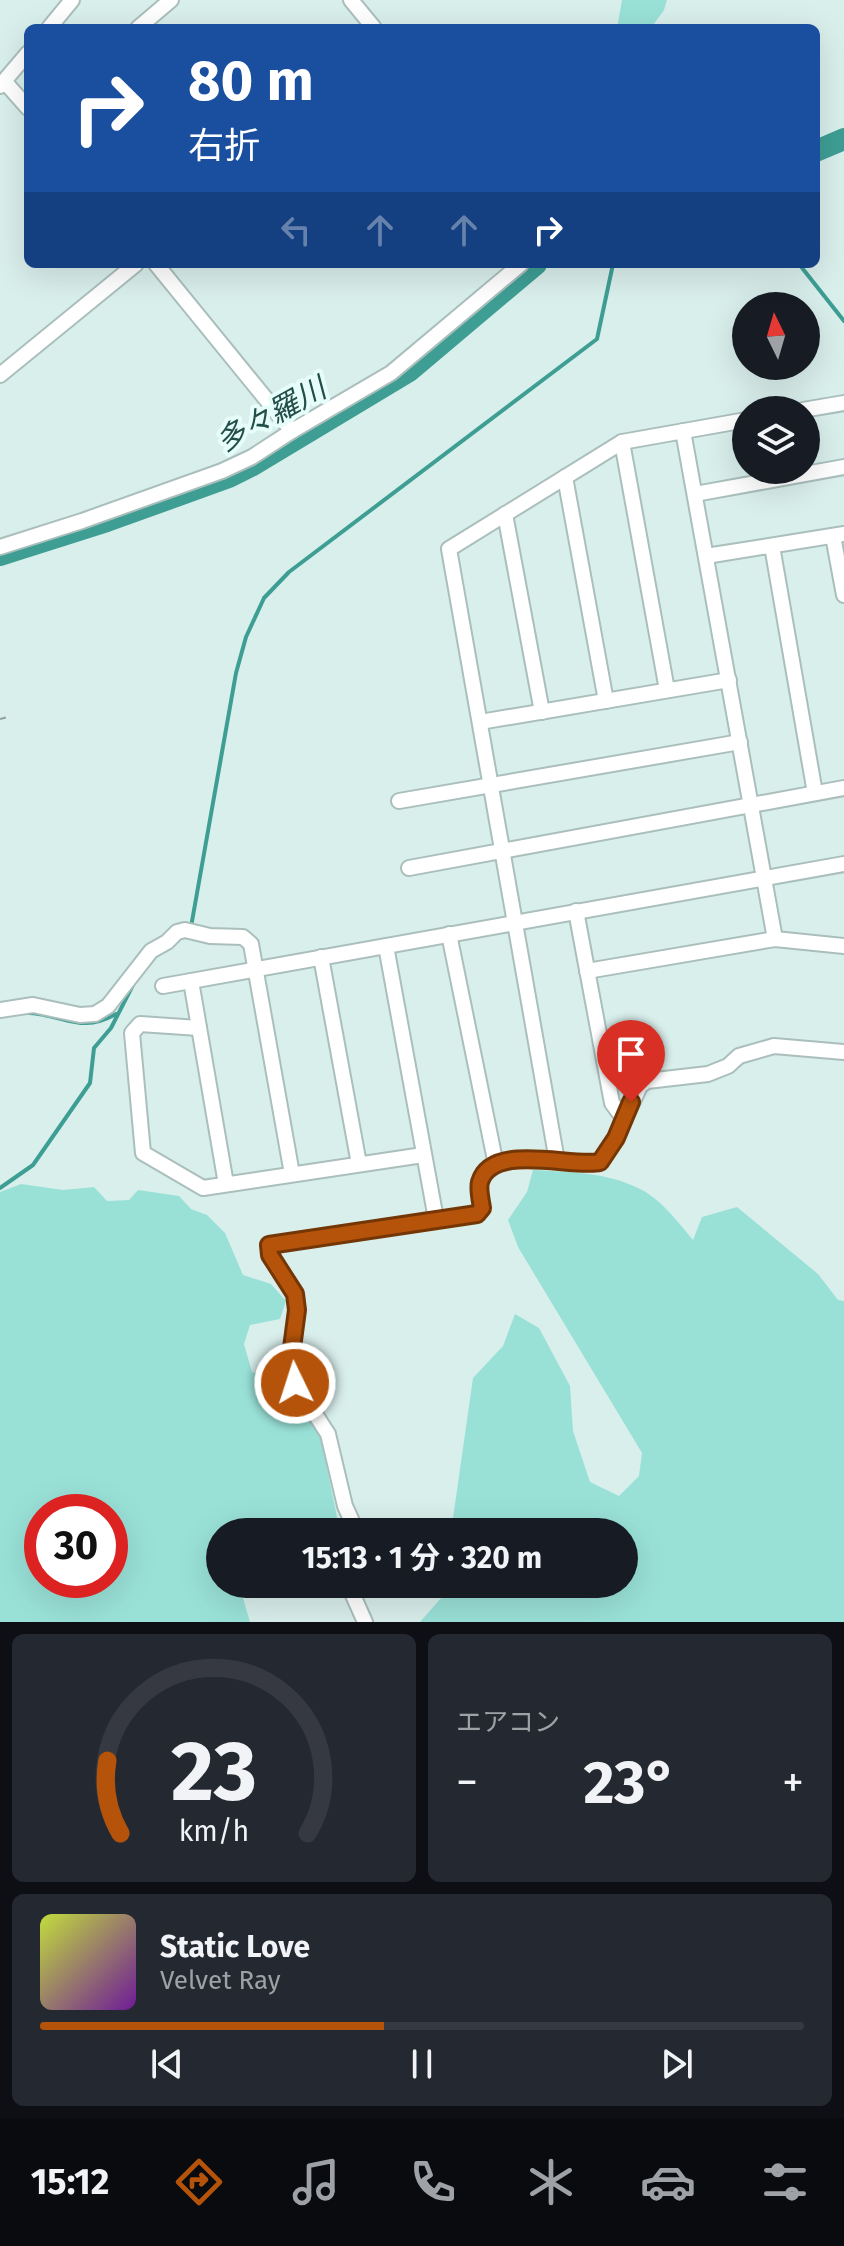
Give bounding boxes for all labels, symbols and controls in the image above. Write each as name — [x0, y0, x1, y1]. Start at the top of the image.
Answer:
text: 80 m — [188, 48, 314, 115]
icon: right — [56, 56, 160, 160]
text: 右折 — [188, 124, 260, 168]
icon: left — [274, 208, 318, 252]
icon: ahead — [358, 208, 402, 252]
icon: ahead — [442, 208, 486, 252]
icon: right — [526, 208, 570, 252]
north arrow — [732, 292, 820, 380]
map controls — [732, 292, 820, 484]
water label: 多々羅川 — [210, 369, 335, 460]
button: layers — [732, 396, 820, 484]
pin — [597, 1020, 665, 1102]
icon: arrive — [609, 1032, 653, 1076]
position arrow — [253, 1341, 337, 1425]
speed limit sign: 30 — [24, 1494, 128, 1598]
text: 15:13 · 1 分 · 320 m — [302, 1540, 542, 1576]
text: エアコン — [456, 1707, 560, 1738]
text: 23 — [171, 1722, 257, 1822]
text: 23° — [583, 1747, 677, 1819]
text: − — [456, 1756, 478, 1809]
text: + — [782, 1756, 804, 1809]
text: km/h — [179, 1814, 249, 1849]
text: Static Love — [160, 1929, 310, 1965]
text: Velvet Ray — [160, 1965, 280, 1996]
icon: previous — [145, 2042, 189, 2086]
icon: pause — [400, 2042, 444, 2086]
icon: next — [655, 2042, 699, 2086]
icon: directions — [171, 2154, 227, 2210]
icon: music — [288, 2154, 344, 2210]
icon: phone — [405, 2154, 461, 2210]
icon: climate — [523, 2154, 579, 2210]
icon: car — [640, 2154, 696, 2210]
icon: filters — [757, 2154, 813, 2210]
text: 15:12 — [31, 2160, 109, 2204]

